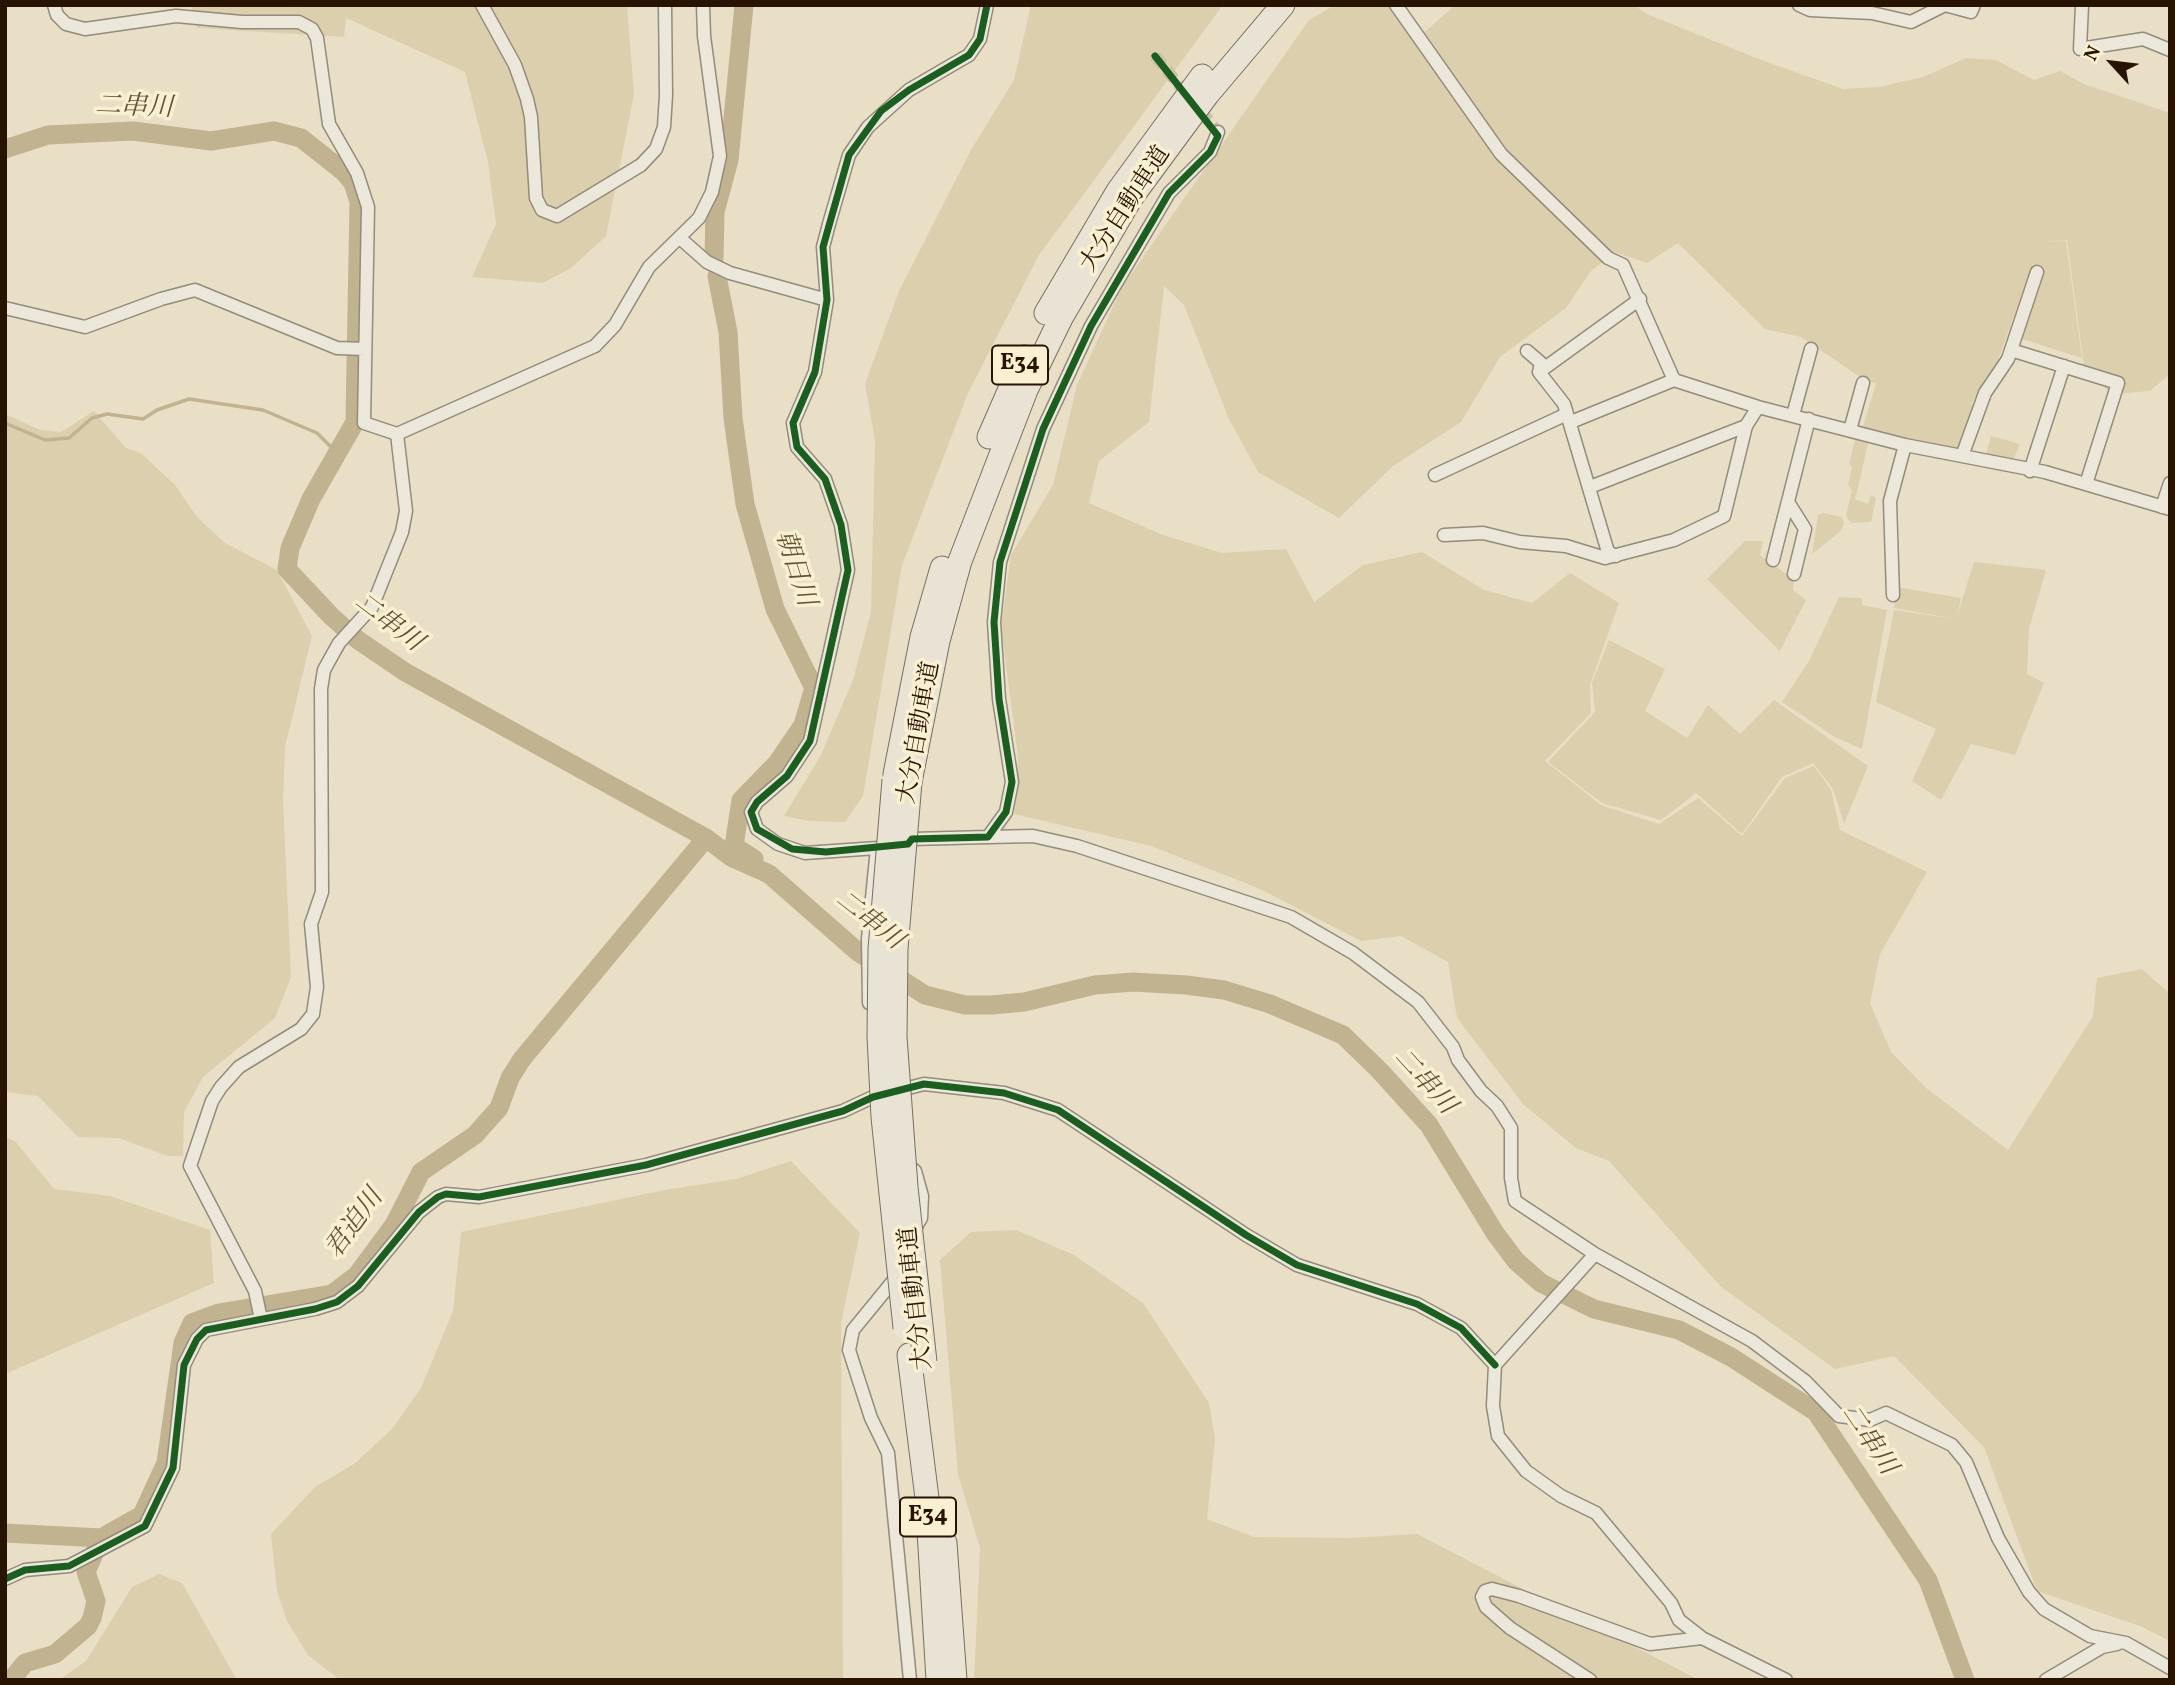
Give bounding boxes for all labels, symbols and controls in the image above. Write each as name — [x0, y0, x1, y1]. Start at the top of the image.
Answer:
north arrow — [2077, 28, 2147, 98]
text: N — [2079, 41, 2108, 66]
water label: 二串川 — [94, 92, 174, 126]
street label: 大分自動車道 — [1076, 142, 1178, 278]
road number: E34 — [992, 346, 1048, 384]
water label: 朝日川 — [766, 527, 820, 611]
water label: 二串川 — [346, 588, 428, 660]
street label: 大分自動車道 — [894, 660, 948, 806]
water label: 二串川 — [828, 886, 908, 958]
water label: 二串川 — [1385, 1044, 1461, 1122]
water label: 君迫川 — [320, 1184, 392, 1266]
street label: 大分自動車道 — [896, 1225, 940, 1371]
water label: 二串川 — [1832, 1400, 1902, 1482]
road number: E34 — [900, 1498, 956, 1536]

